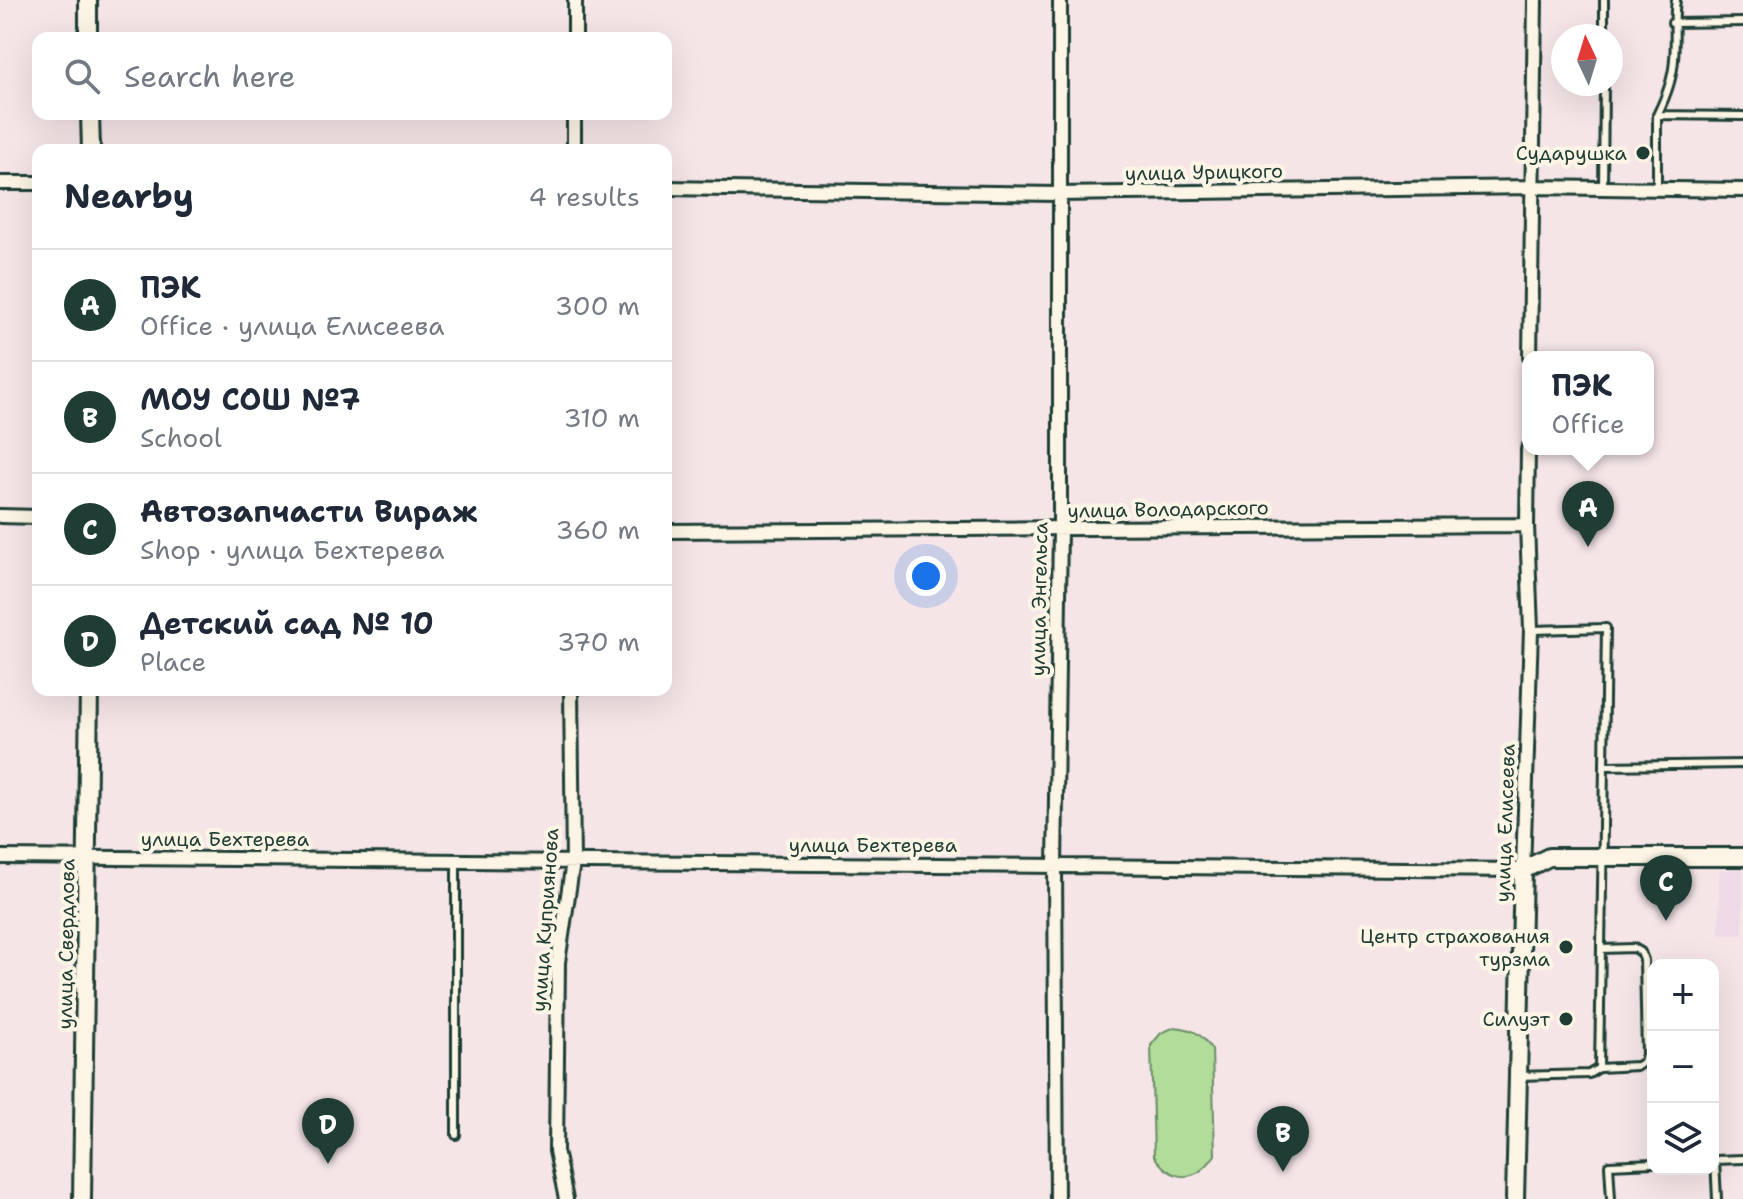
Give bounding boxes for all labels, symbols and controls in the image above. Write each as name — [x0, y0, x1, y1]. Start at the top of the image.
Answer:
north arrow — [1551, 24, 1623, 96]
search box — [32, 32, 672, 120]
icon: search — [60, 54, 104, 98]
text: Search here — [124, 56, 295, 97]
place label: Сударушка — [1516, 140, 1628, 166]
marker: Сударушка — [1634, 144, 1652, 162]
street label: улица Урицкого — [1125, 158, 1283, 186]
text: Nearby — [64, 173, 194, 219]
text: 4 results — [528, 179, 640, 214]
text: ПЭК — [140, 267, 201, 308]
text: A — [80, 288, 100, 323]
text: 300 m — [555, 288, 640, 323]
text: Office · улица Елисеева — [140, 308, 444, 343]
popup — [1522, 351, 1654, 455]
text: ПЭК — [1551, 365, 1612, 406]
text: МОУ СОШ №7 — [140, 379, 360, 420]
text: B — [82, 400, 98, 435]
text: 310 m — [564, 400, 640, 435]
text: Office — [1551, 406, 1625, 441]
text: School — [140, 420, 222, 455]
pin: A — [1562, 481, 1614, 547]
text: Автозапчасти Вираж — [140, 491, 477, 532]
street label: улица Володарского — [1067, 494, 1269, 524]
text: C — [82, 512, 98, 547]
text: 360 m — [555, 512, 640, 547]
street label: улица Энгельса — [1025, 521, 1053, 676]
text: Shop · улица Бехтерева — [140, 532, 444, 567]
your location — [906, 556, 946, 596]
text: Детский сад № 10 — [140, 603, 434, 644]
text: D — [81, 624, 99, 659]
text: 370 m — [557, 624, 640, 659]
text: Place — [140, 644, 206, 679]
street label: улица Елисеева — [1489, 743, 1521, 903]
street label: улица Бехтерева — [141, 826, 310, 852]
street label: улица Куприянова — [526, 827, 564, 1013]
street label: улица Бехтерева — [789, 832, 958, 858]
pin: C — [1640, 855, 1692, 921]
street label: улица Свердлова — [52, 858, 80, 1030]
place label: Центр страхования турзма — [1360, 923, 1551, 972]
marker: Центр страхования турзма — [1557, 938, 1575, 956]
map controls — [1647, 959, 1719, 1175]
button: + — [1647, 959, 1719, 1031]
place label: Силуэт — [1483, 1006, 1551, 1032]
marker: Силуэт — [1557, 1010, 1575, 1028]
button: − — [1647, 1031, 1719, 1103]
pin: D — [302, 1098, 354, 1164]
button: layers — [1647, 1103, 1719, 1175]
pin: B — [1257, 1106, 1309, 1172]

